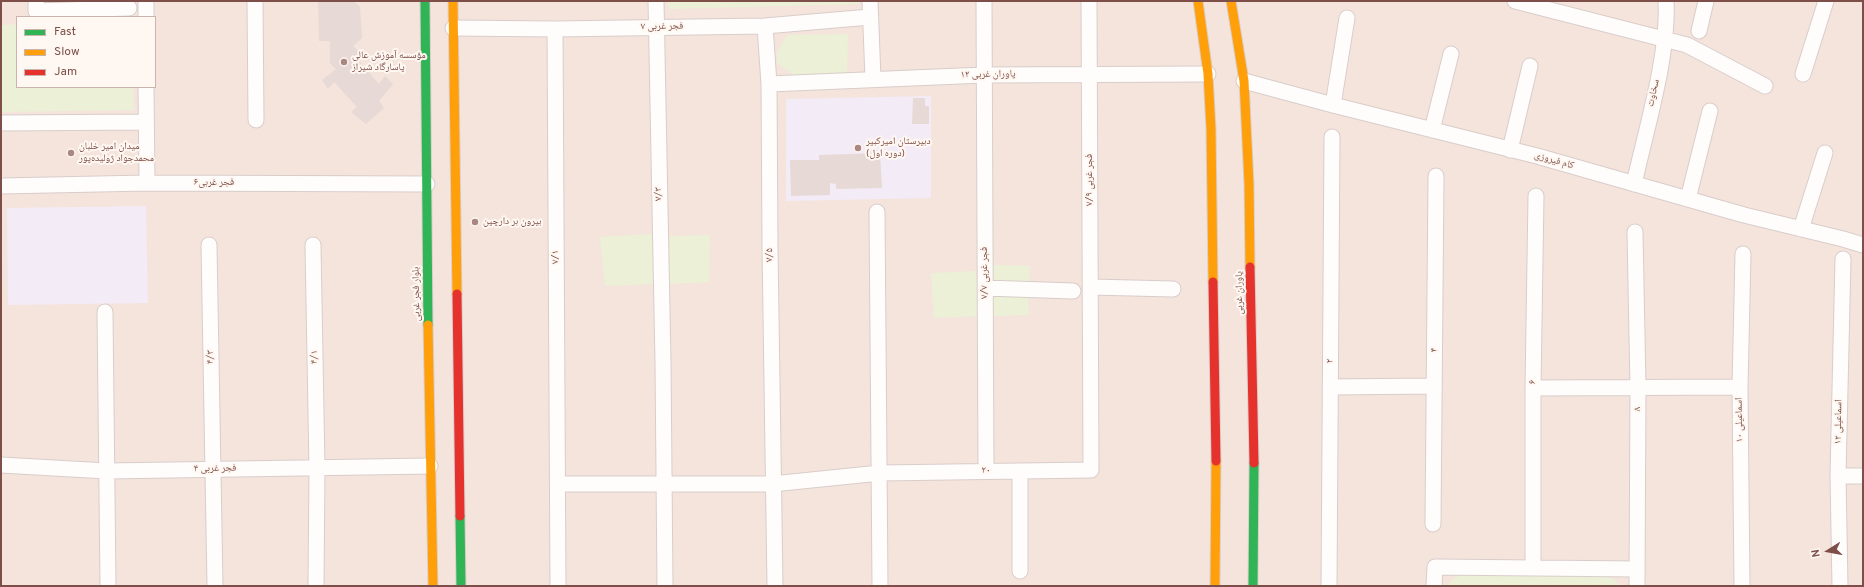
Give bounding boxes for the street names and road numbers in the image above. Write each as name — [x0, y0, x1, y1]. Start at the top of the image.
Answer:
street label: ۷ فجر غربی — [640, 21, 684, 33]
street label: ۱۲ یاوران غربی — [960, 69, 1016, 81]
street label: سخاوت — [1645, 78, 1663, 108]
street label: کام فیروزی — [1533, 150, 1575, 172]
street label: ۷/۹ فجر غربی — [1084, 154, 1096, 206]
street label: فجر غربی۶ — [194, 177, 234, 189]
street label: ۷/۳ — [653, 187, 665, 201]
street label: ۷/۷ فجر غربی — [979, 247, 991, 299]
street label: ۷/۵ — [764, 248, 776, 262]
street label: ۷/۱ — [550, 250, 562, 264]
street label: بلوار فجر غربی — [411, 267, 423, 321]
street label: یاوران غربی — [1234, 271, 1246, 315]
street label: ۴ — [1429, 348, 1441, 352]
street label: ۴/۳ — [205, 350, 217, 364]
street label: ۴/۱ — [309, 350, 321, 364]
street label: ۲ — [1324, 359, 1336, 363]
street label: ۶ — [1527, 380, 1539, 384]
street label: اسماعیلی ۱۰ — [1734, 397, 1746, 443]
street label: اسماعیلی ۱۲ — [1833, 399, 1845, 445]
street label: ۸ — [1632, 407, 1644, 411]
street label: ۴ فجر غربی — [193, 463, 237, 475]
street label: ۲۰ — [981, 465, 991, 477]

